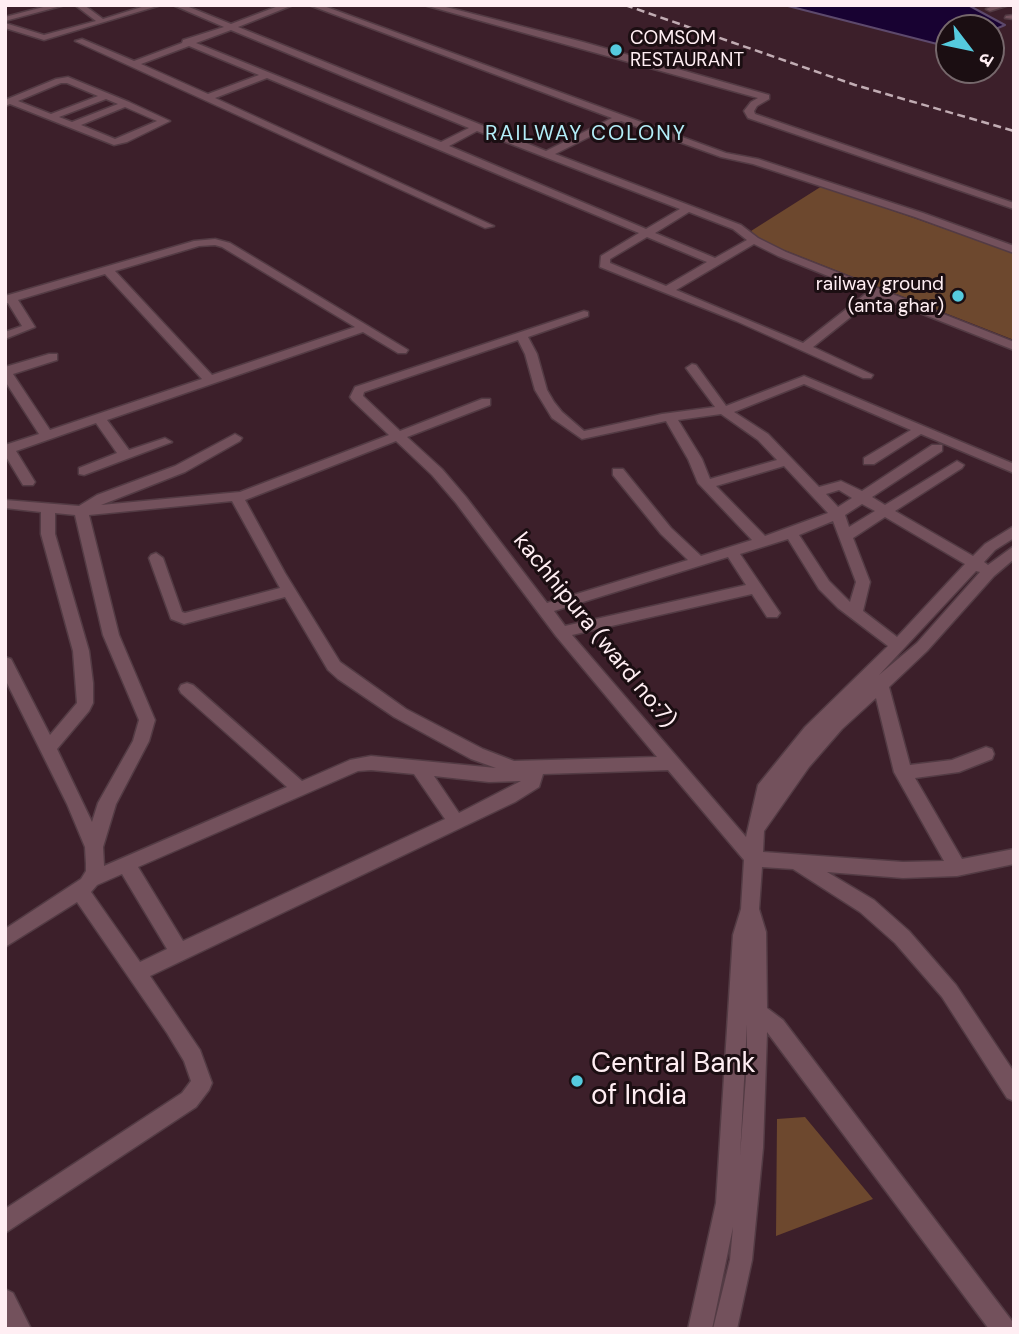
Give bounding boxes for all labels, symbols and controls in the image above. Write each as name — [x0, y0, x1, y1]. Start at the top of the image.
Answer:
north arrow — [935, 14, 1005, 84]
place label: COMSOM RESTAURANT — [630, 28, 744, 72]
marker: COMSOM RESTAURANT — [608, 42, 624, 58]
text: उ — [973, 48, 1000, 71]
district label: RAILWAY COLONY — [487, 121, 685, 147]
place label: railway ground (anta ghar) — [816, 274, 944, 318]
marker: railway ground (anta ghar) — [950, 288, 966, 304]
street label: kachhipura (ward no:7) — [507, 528, 681, 734]
place label: Central Bank of India — [591, 1048, 756, 1114]
marker: Central Bank of India — [569, 1073, 585, 1089]

